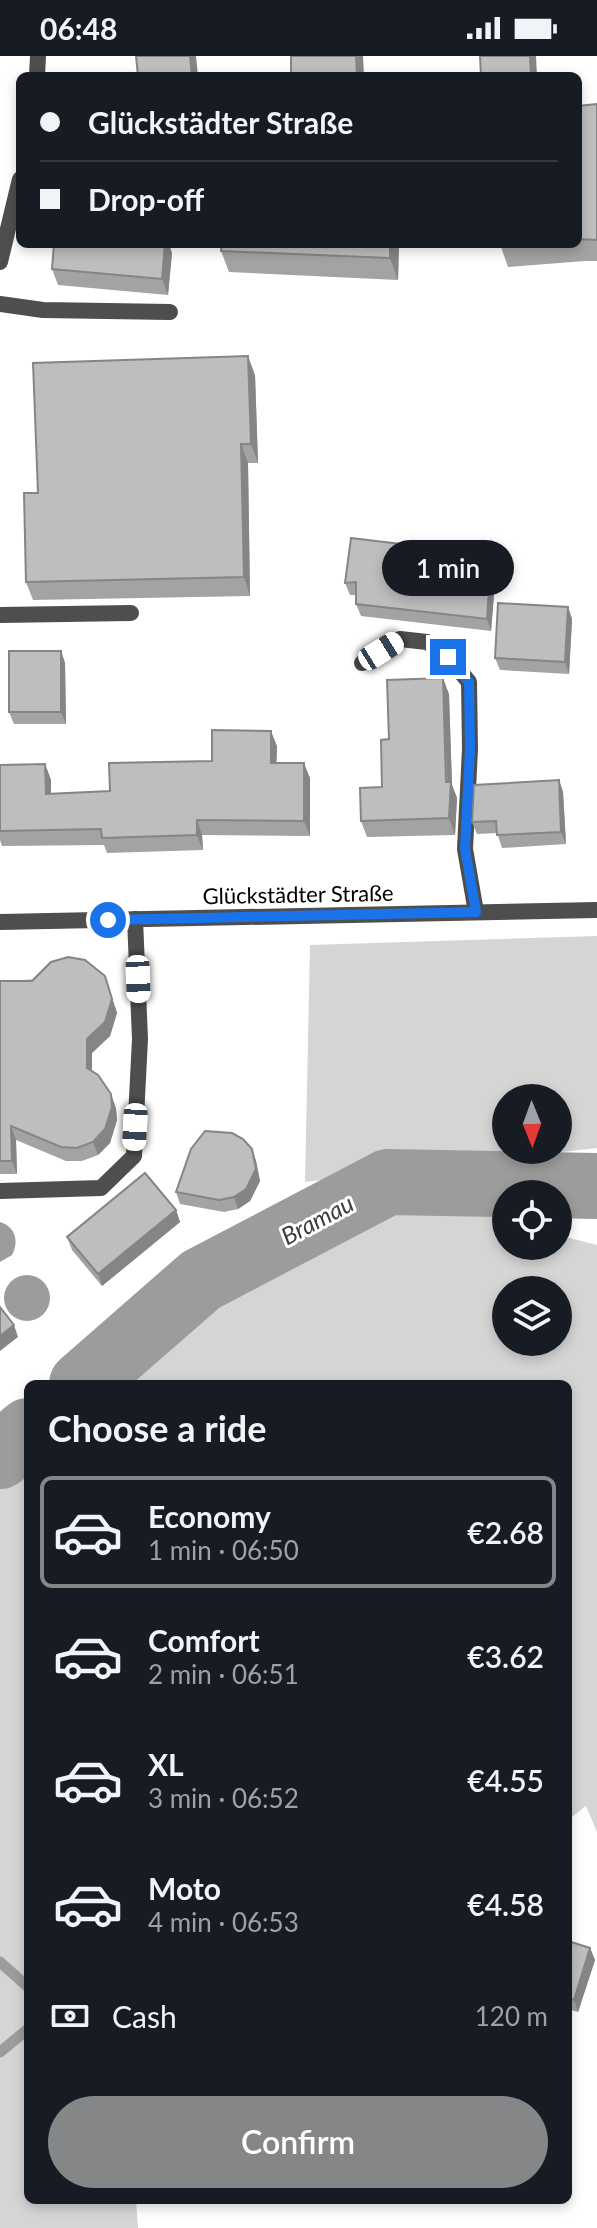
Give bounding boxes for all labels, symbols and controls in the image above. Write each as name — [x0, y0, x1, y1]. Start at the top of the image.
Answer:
text: 06:48 — [40, 10, 117, 46]
text: Glückstädter Straße — [88, 104, 353, 140]
text: Drop-off — [88, 181, 204, 217]
callout: 1 min — [382, 541, 514, 597]
text: 1 min — [416, 552, 480, 584]
car — [354, 628, 408, 674]
route end — [430, 639, 466, 675]
street label: Glückstädter Straße — [202, 879, 394, 909]
route start — [90, 902, 126, 938]
car — [125, 955, 151, 1003]
north arrow — [492, 1084, 572, 1164]
map controls — [492, 1084, 572, 1356]
car — [122, 1102, 148, 1152]
button: locate — [492, 1180, 572, 1260]
water label: Bramau — [276, 1188, 358, 1250]
button: layers — [492, 1276, 572, 1356]
text: Choose a ride — [48, 1406, 267, 1450]
icon: car — [52, 1496, 124, 1568]
text: Economy — [148, 1498, 271, 1534]
text: €2.68 — [467, 1514, 544, 1550]
text: 1 min · 06:50 — [148, 1534, 299, 1566]
icon: car — [52, 1620, 124, 1692]
text: Comfort — [148, 1622, 260, 1658]
text: €3.62 — [467, 1638, 544, 1674]
text: 2 min · 06:51 — [148, 1658, 299, 1690]
icon: car — [52, 1744, 124, 1816]
text: XL — [148, 1746, 184, 1782]
text: €4.55 — [467, 1762, 544, 1798]
text: 3 min · 06:52 — [148, 1782, 299, 1814]
icon: car — [52, 1868, 124, 1940]
text: Moto — [148, 1870, 221, 1906]
text: €4.58 — [467, 1886, 544, 1922]
text: 4 min · 06:53 — [148, 1906, 299, 1938]
icon: cash — [48, 1994, 92, 2038]
text: Cash — [112, 1998, 177, 2034]
text: 120 m — [475, 2000, 548, 2032]
button: Confirm — [48, 2096, 548, 2188]

